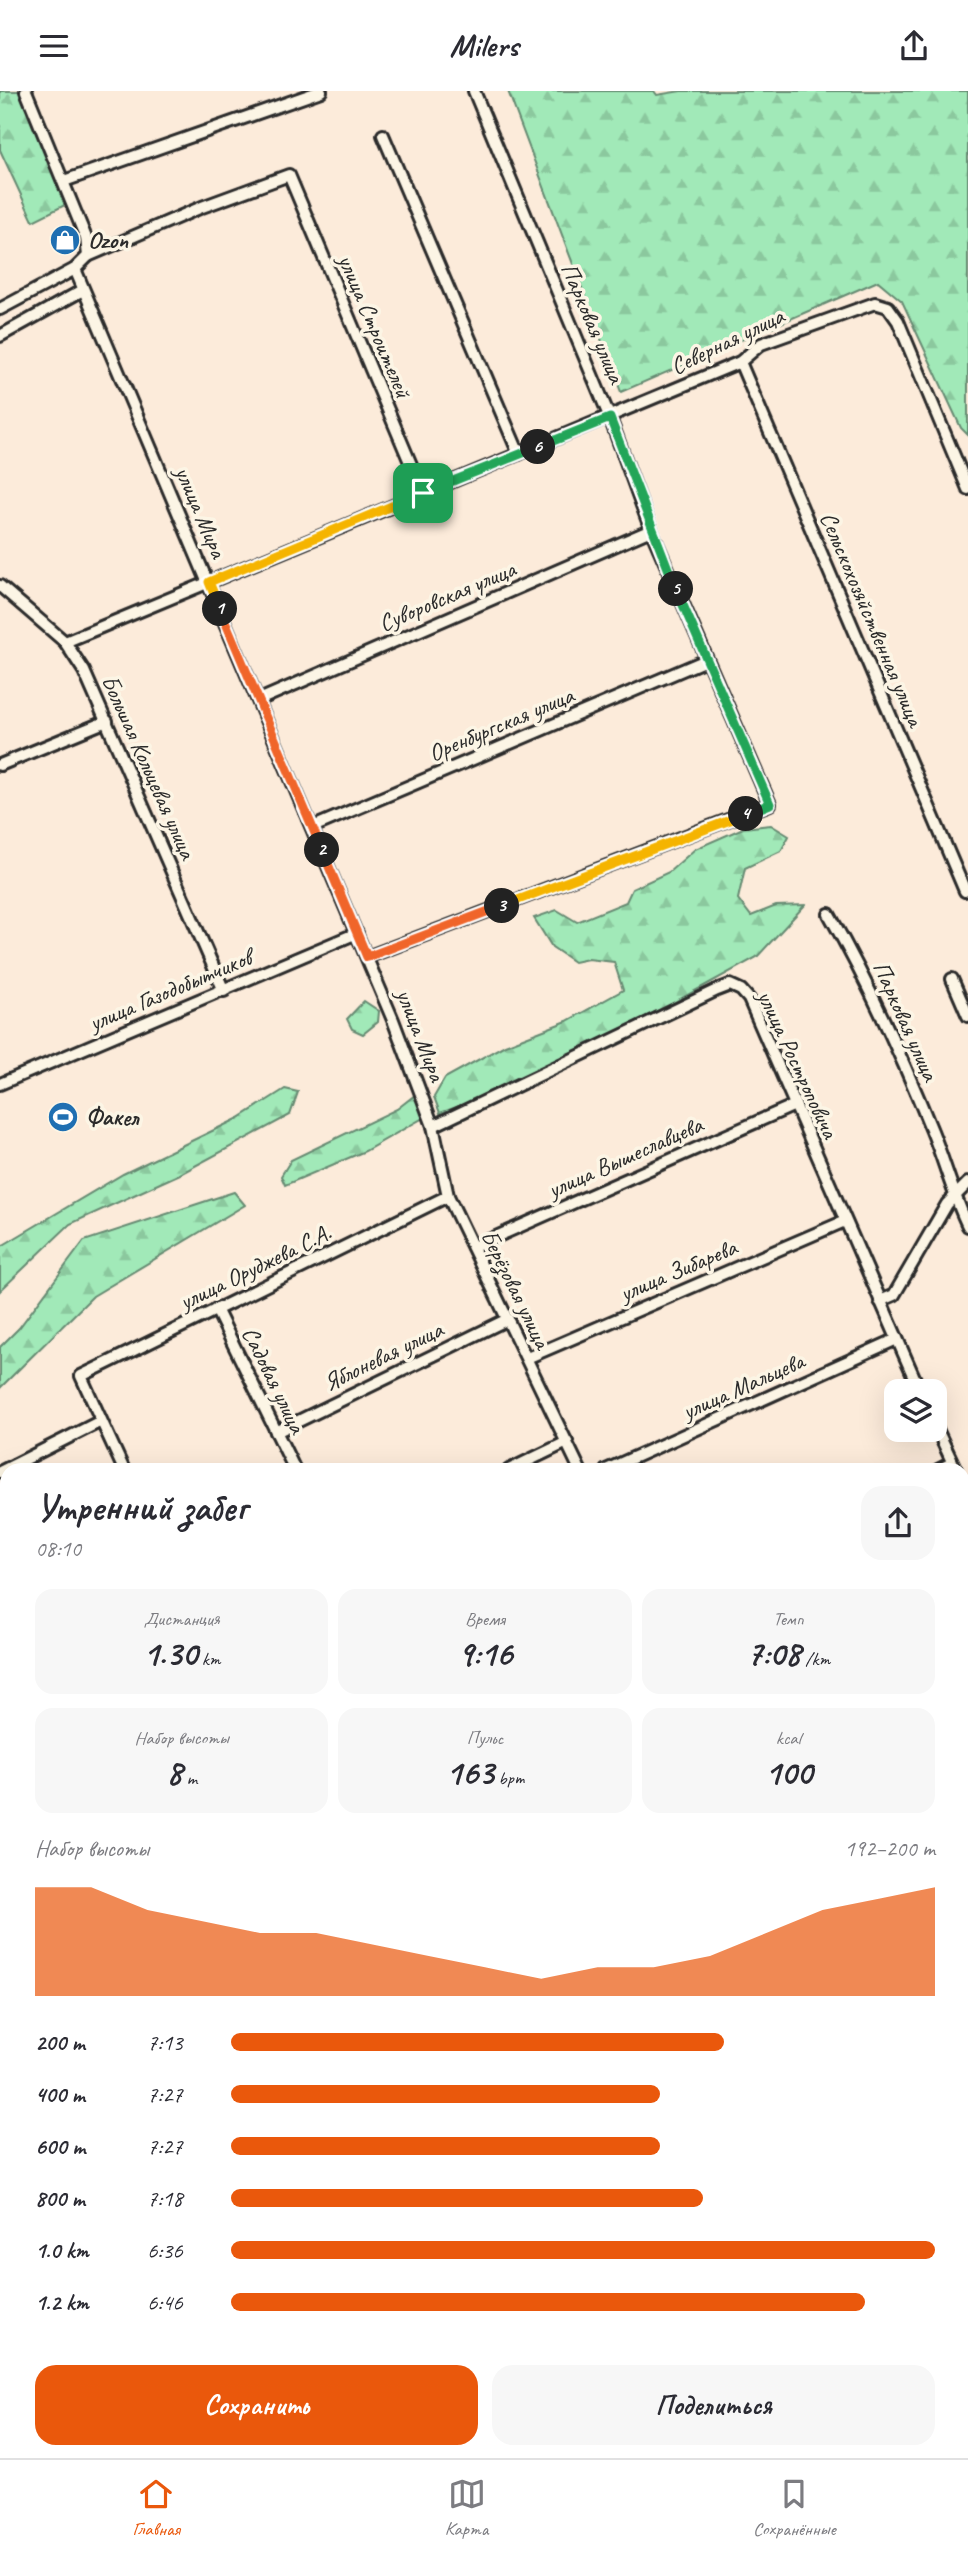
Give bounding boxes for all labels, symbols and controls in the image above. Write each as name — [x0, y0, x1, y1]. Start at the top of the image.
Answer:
text: Milers — [449, 25, 519, 66]
icon: menu — [35, 27, 73, 65]
icon: share — [895, 27, 933, 65]
shop icon: Ozon — [48, 223, 82, 257]
place label: Ozon — [88, 225, 129, 255]
street label: улица Строителей — [331, 248, 419, 404]
street label: Парковая улица — [554, 258, 632, 389]
street label: Северная улица — [665, 300, 790, 381]
pin: 6 — [520, 429, 556, 465]
text: 6 — [533, 434, 542, 458]
street label: улица Мира — [168, 460, 234, 564]
pin — [393, 463, 453, 523]
icon: arrive — [404, 474, 442, 512]
street label: Сельскохозяйственная улица — [813, 507, 932, 733]
street label: Суворовская улица — [374, 553, 521, 638]
pin: 5 — [658, 571, 694, 607]
text: 5 — [671, 576, 680, 600]
pin: 1 — [202, 591, 238, 627]
text: 1 — [215, 596, 224, 620]
street label: Большая Кольцевая улица — [95, 670, 204, 865]
street label: Оренбургская улица — [424, 679, 580, 768]
pin: 4 — [728, 797, 764, 831]
text: 4 — [741, 801, 750, 825]
pin: 2 — [304, 833, 340, 867]
text: 2 — [317, 837, 326, 861]
pin: 3 — [484, 889, 520, 923]
text: 3 — [497, 893, 506, 917]
street label: улица Газодобытчиков — [82, 940, 261, 1039]
street label: Парковая улица — [866, 957, 946, 1087]
street label: улица Мира — [389, 983, 453, 1087]
street label: улица Ростроповича — [750, 983, 846, 1144]
sports icon: Факел — [46, 1100, 80, 1134]
place label: Факел — [86, 1102, 140, 1132]
street label: улица Вышеславцева — [541, 1109, 709, 1205]
street label: улица Оруджева С.А. — [172, 1217, 336, 1318]
street label: Берёзовая улица — [473, 1225, 559, 1356]
street label: улица Зибарева — [613, 1231, 742, 1309]
street label: Яблоневая улица — [318, 1314, 449, 1398]
street label: Садовая улица — [235, 1322, 313, 1440]
street label: улица Мальцева — [676, 1345, 810, 1427]
map controls — [884, 1379, 947, 1442]
button: layers — [884, 1379, 947, 1442]
text: Утренний забег — [35, 1484, 247, 1531]
button: share — [861, 1486, 935, 1560]
text: 08:10 — [35, 1534, 81, 1563]
text: Дистанция — [144, 1607, 220, 1631]
text: Время — [465, 1607, 505, 1631]
text: Темп — [773, 1607, 804, 1631]
text: 1.30 — [143, 1631, 197, 1676]
text: 9:16 — [458, 1631, 512, 1676]
text: 7:08 — [747, 1631, 801, 1676]
text: km — [197, 1647, 220, 1671]
text: /km — [801, 1647, 830, 1671]
text: Набор высоты — [135, 1726, 229, 1750]
text: Пульс — [467, 1726, 503, 1750]
text: kcal — [776, 1726, 801, 1750]
text: 8 — [166, 1750, 182, 1795]
text: 163 — [446, 1750, 494, 1795]
text: 100 — [765, 1750, 812, 1795]
text: m — [182, 1766, 197, 1790]
text: bpm — [494, 1766, 524, 1790]
text: Набор высоты — [35, 1834, 149, 1863]
text: 192–200 m — [844, 1834, 935, 1863]
text: 200 m — [35, 2028, 85, 2057]
text: 7:13 — [147, 2028, 183, 2057]
text: 400 m — [35, 2080, 85, 2109]
text: 7:27 — [147, 2080, 183, 2109]
text: 600 m — [35, 2132, 85, 2161]
text: 7:27 — [147, 2132, 183, 2161]
text: 800 m — [35, 2184, 85, 2213]
text: 7:18 — [147, 2184, 183, 2213]
text: 1.0 km — [35, 2236, 89, 2265]
text: 6:36 — [147, 2236, 183, 2265]
text: 1.2 km — [35, 2288, 89, 2317]
text: 6:46 — [147, 2288, 183, 2317]
button: Сохранить — [35, 2365, 478, 2445]
button: Поделиться — [492, 2365, 935, 2445]
tab: Главная — [132, 2475, 180, 2541]
tab: Карта — [445, 2475, 488, 2541]
tab: Сохранённые — [753, 2475, 836, 2541]

